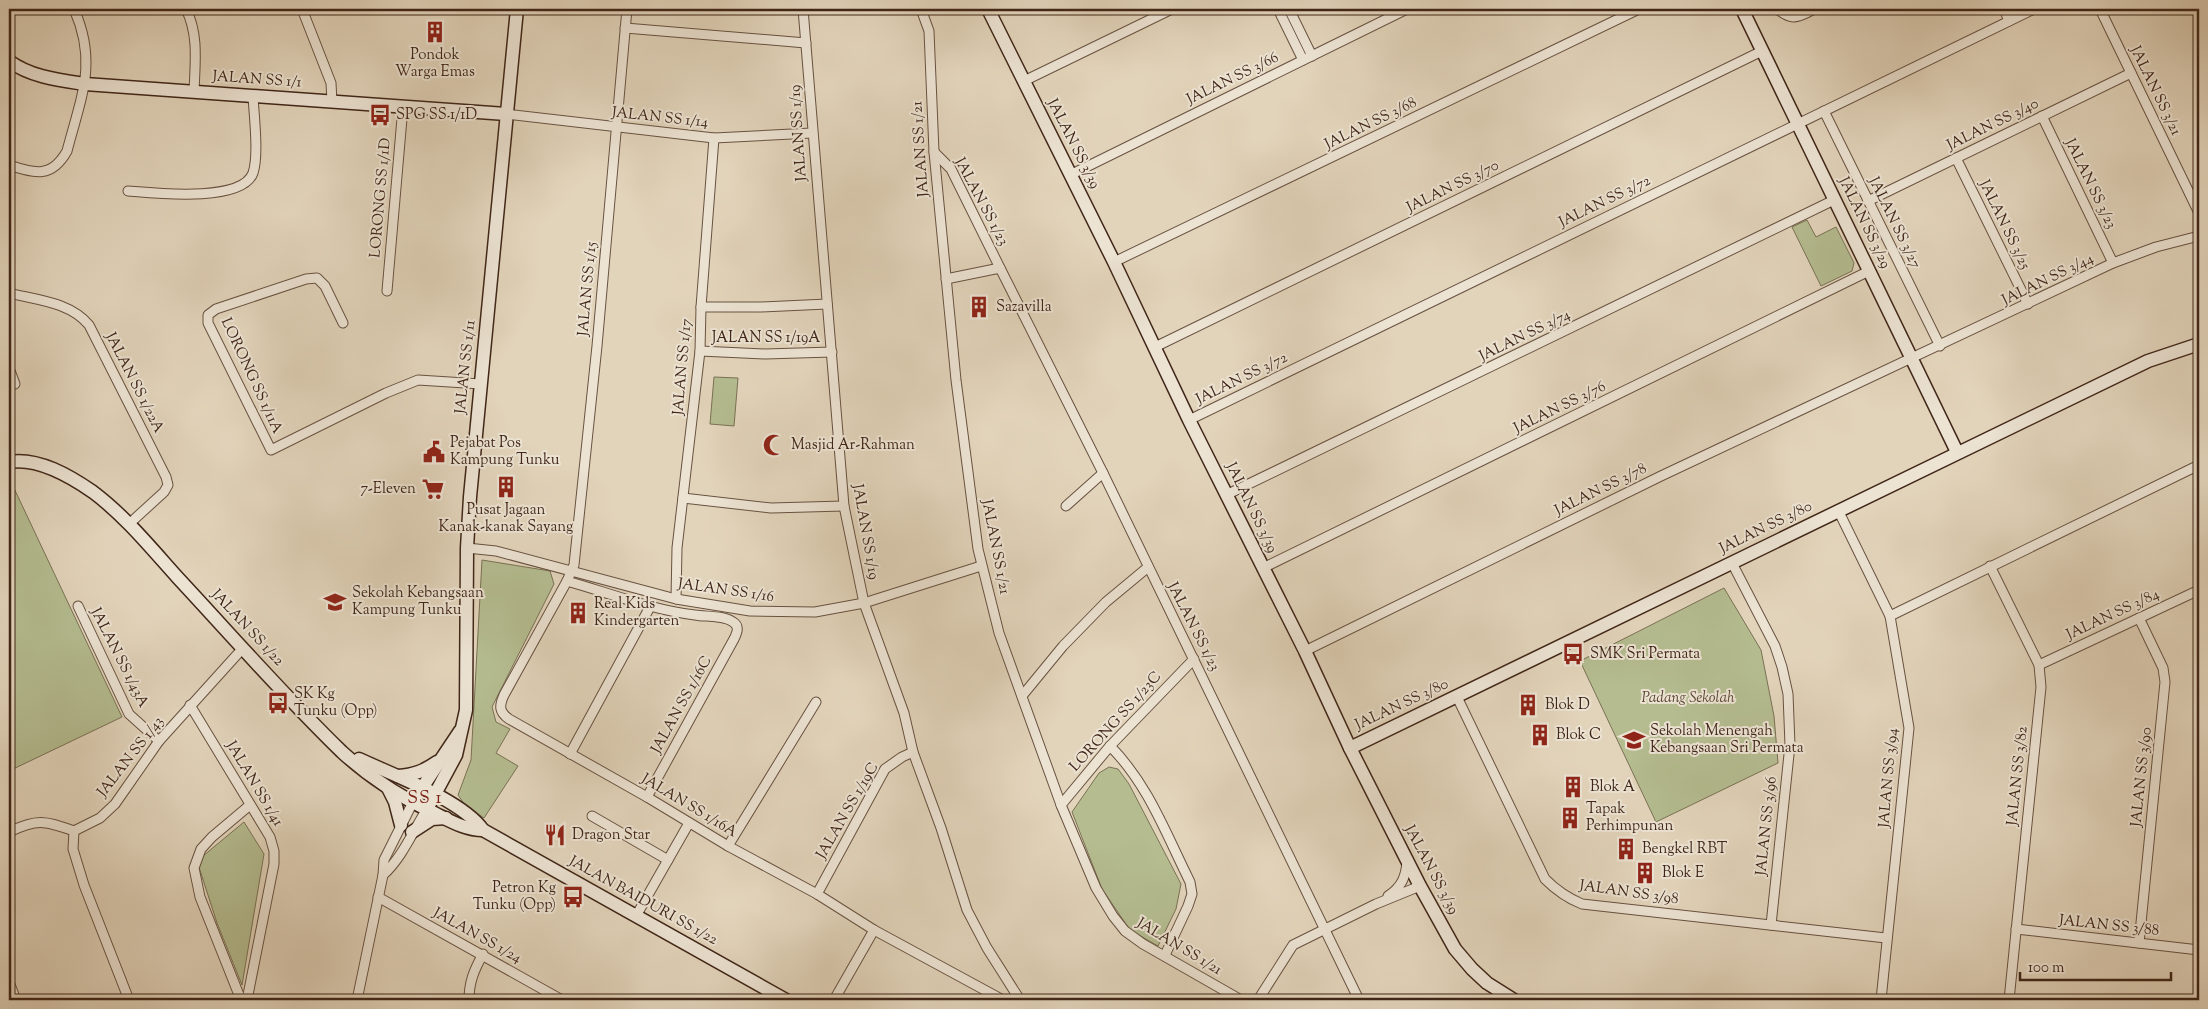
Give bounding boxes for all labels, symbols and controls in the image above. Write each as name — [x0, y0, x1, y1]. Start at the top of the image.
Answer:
building icon: Pondok Warga Emas — [422, 19, 448, 45]
street label: JALAN SS 3/21 — [2124, 42, 2186, 139]
place label: Pondok Warga Emas — [395, 45, 475, 83]
street label: JALAN SS 3/66 — [1182, 48, 1283, 111]
street label: JALAN SS 1/1 — [211, 66, 302, 94]
street label: JALAN SS 1/19 — [785, 84, 813, 183]
street label: JALAN SS 3/68 — [1320, 93, 1421, 156]
street label: JALAN SS 3/39 — [1041, 94, 1105, 193]
street label: JALAN SS 3/40 — [1943, 94, 2043, 157]
street label: JALAN SS 1/21 — [907, 100, 935, 199]
bus stop icon: SPG SS 1/1D — [367, 102, 393, 128]
street label: JALAN SS 1/14 — [610, 102, 710, 134]
place label: SPG SS 1/1D — [396, 105, 477, 126]
street label: JALAN SS 3/23 — [2059, 134, 2121, 233]
street label: LORONG SS 1/1D — [365, 137, 397, 259]
street label: JALAN SS 1/23 — [948, 153, 1013, 250]
street label: JALAN SS 3/70 — [1402, 156, 1503, 219]
street label: JALAN SS 3/72 — [1555, 171, 1654, 234]
street label: JALAN SS 3/29 — [1832, 173, 1895, 272]
street label: JALAN SS 3/27 — [1862, 173, 1925, 273]
street label: JALAN SS 3/25 — [1973, 176, 2035, 273]
street label: JALAN SS 1/15 — [573, 241, 603, 338]
street label: JALAN SS 3/44 — [1998, 249, 2098, 312]
building icon: Sazavilla — [966, 294, 992, 320]
place label: Sazavilla — [996, 297, 1052, 318]
street label: JALAN SS 3/74 — [1475, 305, 1575, 368]
street label: LORONG SS 1/11A — [215, 314, 287, 438]
street label: JALAN SS 1/17 — [668, 317, 698, 417]
street label: JALAN SS 1/11 — [451, 319, 481, 416]
street label: JALAN SS 1/22A — [99, 328, 168, 437]
street label: JALAN SS 1/19A — [711, 328, 820, 349]
street label: JALAN SS 3/72 — [1192, 348, 1291, 411]
street label: JALAN SS 3/76 — [1509, 377, 1610, 440]
mosque icon: Masjid Ar-Rahman — [761, 432, 787, 458]
place label: Pejabat Pos Kampung Tunku — [450, 433, 560, 471]
place label: Masjid Ar-Rahman — [791, 435, 915, 456]
public building icon: Pejabat Pos Kampung Tunku — [421, 439, 447, 465]
street label: JALAN SS 3/39 — [1220, 458, 1282, 557]
street label: JALAN SS 3/78 — [1550, 459, 1651, 522]
building icon: Pusat Jagaan Kanak-kanak Sayang — [493, 474, 519, 500]
supermarket icon: 7-Eleven — [420, 476, 446, 502]
place label: 7-Eleven — [361, 479, 416, 500]
street label: JALAN SS 1/19 — [846, 482, 884, 581]
street label: JALAN SS 3/80 — [1715, 496, 1816, 560]
street label: JALAN SS 1/21 — [975, 497, 1014, 596]
place label: Pusat Jagaan Kanak-kanak Sayang — [439, 500, 573, 538]
street label: JALAN SS 1/16 — [676, 574, 775, 608]
street label: JALAN SS 1/23 — [1161, 578, 1224, 675]
place label: Sekolah Kebangsaan Kampung Tunku — [352, 583, 484, 621]
street label: JALAN SS 1/22 — [205, 584, 288, 671]
street label: JALAN SS 3/84 — [2062, 584, 2163, 646]
school or university icon: Sekolah Kebangsaan Kampung Tunku — [322, 589, 348, 615]
place label: Real Kids Kindergarten — [594, 594, 680, 632]
building icon: Real Kids Kindergarten — [565, 600, 591, 626]
street label: JALAN SS 1/43A — [84, 604, 153, 712]
bus stop icon: SMK Sri Permata — [1560, 641, 1586, 667]
place label: SMK Sri Permata — [1590, 644, 1700, 665]
street label: JALAN SS 1/16C — [646, 652, 718, 759]
street label: LORONG SS 1/23C — [1065, 667, 1167, 777]
street label: JALAN SS 3/80 — [1351, 674, 1452, 736]
place label: SK Kg Tunku (Opp) — [294, 684, 377, 722]
park label: Padang Sekolah — [1642, 688, 1735, 709]
bus stop icon: SK Kg Tunku (Opp) — [265, 690, 291, 716]
building icon: Blok D — [1515, 692, 1541, 718]
place label: Blok D — [1545, 695, 1590, 716]
street label: JALAN SS 1/43 — [92, 712, 169, 803]
place label: Sekolah Menengah Kebangsaan Sri Permata — [1650, 721, 1804, 759]
building icon: Blok C — [1527, 722, 1553, 748]
place label: Blok C — [1556, 725, 1601, 746]
street label: JALAN SS 3/82 — [2002, 725, 2034, 828]
street label: JALAN SS 3/90 — [2126, 726, 2158, 829]
school or university icon: Sekolah Menengah Kebangsaan Sri Permata — [1621, 727, 1647, 753]
street label: JALAN SS 3/94 — [1874, 727, 1904, 830]
street label: JALAN SS 1/41 — [220, 736, 288, 831]
street label: JALAN SS 1/19C — [811, 759, 884, 864]
street label: JALAN SS 1/16A — [636, 768, 741, 843]
building icon: Blok A — [1560, 774, 1586, 800]
street label: JALAN SS 3/96 — [1751, 775, 1783, 878]
place label: Blok A — [1590, 777, 1635, 798]
district label: SS 1 — [407, 786, 443, 812]
place label: Tapak Perhimpunan — [1586, 799, 1673, 837]
building icon: Tapak Perhimpunan — [1557, 805, 1583, 831]
street label: JALAN SS 3/39 — [1398, 821, 1463, 918]
restaurant icon: Dragon Star — [542, 822, 568, 848]
place label: Dragon Star — [572, 825, 650, 846]
building icon: Bengkel RBT — [1613, 836, 1639, 862]
place label: Bengkel RBT — [1642, 839, 1728, 860]
street label: JALAN BAIDURI SS 1/22 — [564, 851, 721, 951]
building icon: Blok E — [1632, 860, 1658, 886]
place label: Blok E — [1662, 863, 1704, 884]
street label: JALAN SS 3/98 — [1577, 876, 1680, 910]
place label: Petron Kg Tunku (Opp) — [473, 878, 556, 916]
bus stop icon: Petron Kg Tunku (Opp) — [560, 884, 586, 910]
street label: JALAN SS 1/24 — [428, 902, 526, 969]
street label: JALAN SS 3/88 — [2057, 910, 2160, 942]
street label: JALAN SS 1/21 — [1131, 913, 1226, 981]
scale bar — [2020, 949, 2172, 981]
text: 100 m — [2028, 958, 2065, 979]

